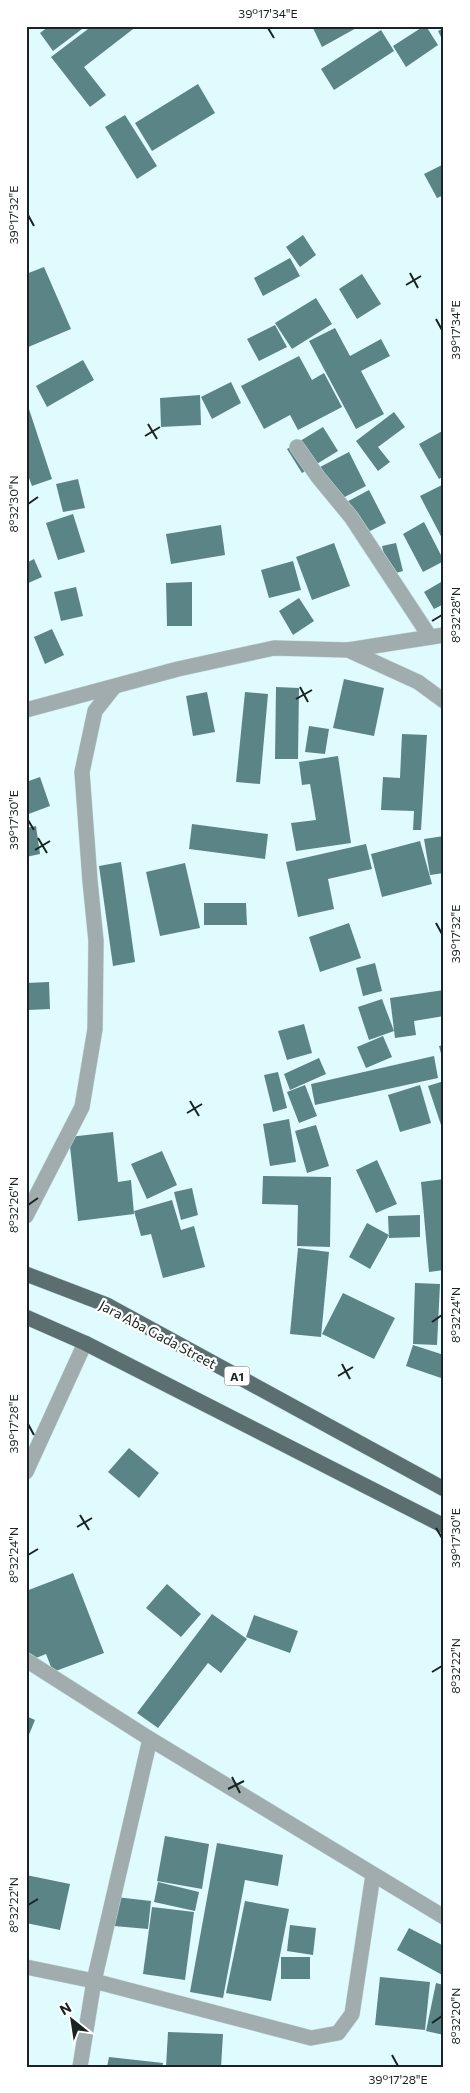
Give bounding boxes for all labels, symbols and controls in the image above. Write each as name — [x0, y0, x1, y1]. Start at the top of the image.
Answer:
text: 39°17'34"E — [238, 6, 298, 20]
text: 39°17'32"E — [6, 186, 20, 244]
text: 39°17'34"E — [448, 300, 462, 360]
text: 8°32'30"N — [6, 476, 20, 532]
text: 8°32'28"N — [448, 587, 462, 643]
text: 39°17'30"E — [6, 790, 20, 850]
text: 39°17'32"E — [448, 905, 462, 963]
text: 8°32'26"N — [6, 1177, 20, 1233]
text: 8°32'24"N — [448, 1287, 462, 1343]
street label: Jara Aba Gada Street — [97, 1296, 220, 1372]
road number: A1 — [224, 1366, 250, 1385]
text: 39°17'28"E — [6, 1394, 20, 1454]
text: 39°17'30"E — [448, 1508, 462, 1568]
text: 8°32'24"N — [6, 1527, 20, 1583]
text: 8°32'22"N — [448, 1638, 462, 1694]
text: 8°32'22"N — [6, 1877, 20, 1933]
text: 8°32'20"N — [448, 1988, 462, 2044]
north arrow — [48, 1996, 98, 2046]
text: N — [56, 1998, 74, 2018]
text: 39°17'28"E — [368, 2072, 428, 2086]

